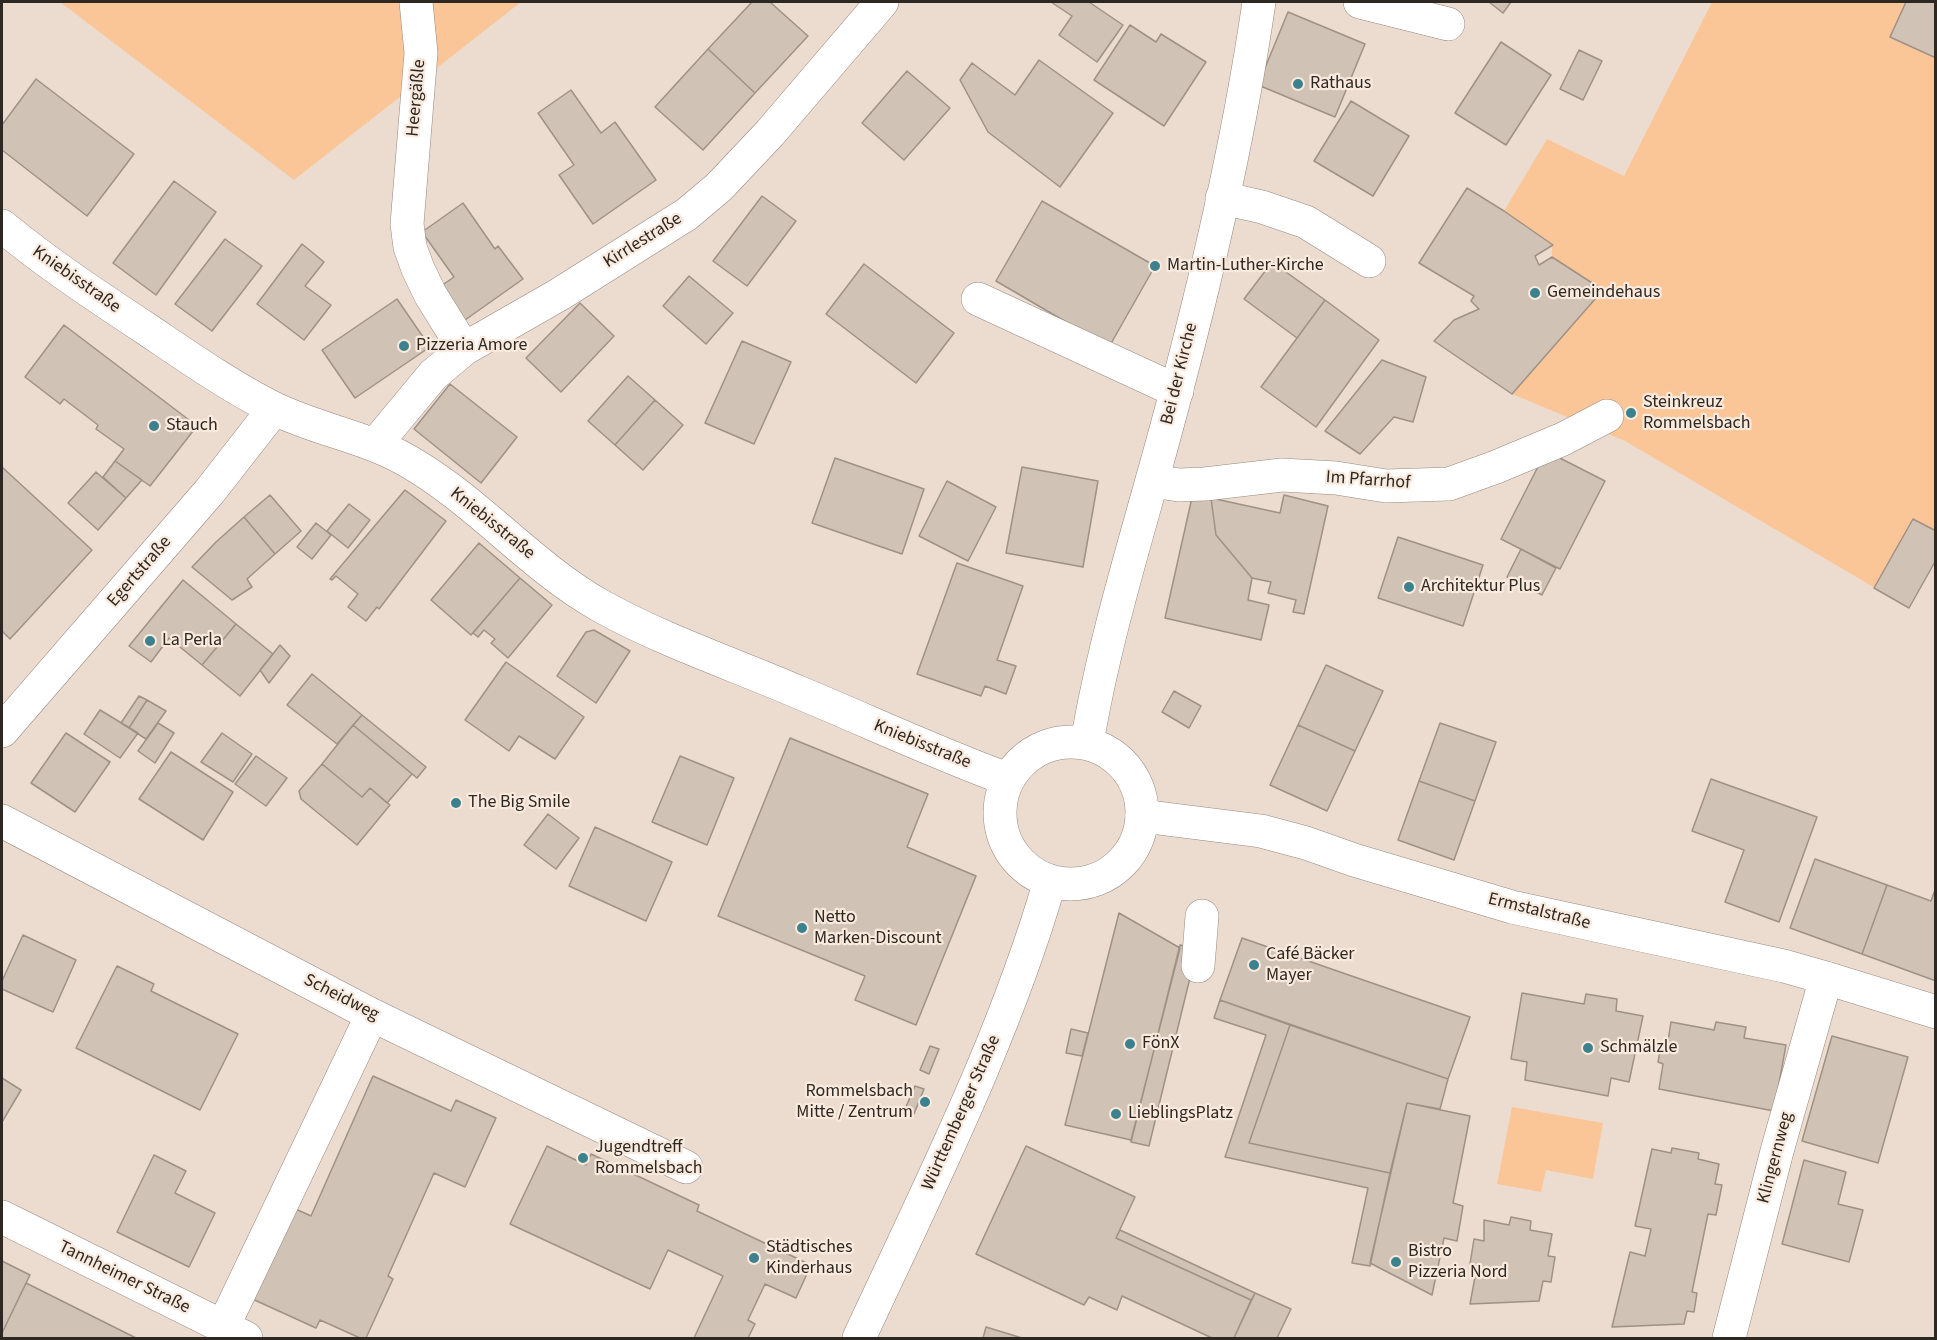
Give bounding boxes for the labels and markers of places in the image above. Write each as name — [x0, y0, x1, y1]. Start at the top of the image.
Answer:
place label: Rathaus — [1310, 73, 1371, 95]
marker: Rathaus — [1291, 77, 1305, 91]
place label: Martin-Luther-Kirche — [1167, 255, 1324, 277]
marker: Martin-Luther-Kirche — [1148, 259, 1162, 273]
place label: Gemeindehaus — [1547, 282, 1660, 304]
marker: Gemeindehaus — [1528, 286, 1542, 300]
place label: Pizzeria Amore — [416, 335, 527, 357]
marker: Pizzeria Amore — [397, 339, 411, 353]
place label: Steinkreuz Rommelsbach — [1643, 392, 1750, 434]
marker: Steinkreuz Rommelsbach — [1624, 406, 1638, 420]
place label: Stauch — [166, 415, 218, 437]
marker: Stauch — [147, 419, 161, 433]
place label: Architektur Plus — [1421, 576, 1540, 598]
marker: Architektur Plus — [1402, 580, 1416, 594]
place label: La Perla — [162, 630, 222, 652]
marker: La Perla — [143, 634, 157, 648]
place label: The Big Smile — [468, 792, 570, 814]
marker: The Big Smile — [449, 796, 463, 810]
place label: Netto Marken-Discount — [814, 907, 942, 950]
marker: Netto Marken-Discount — [795, 921, 809, 935]
place label: Café Bäcker Mayer — [1266, 944, 1355, 986]
marker: Café Bäcker Mayer — [1247, 958, 1261, 972]
place label: FönX — [1142, 1033, 1179, 1055]
marker: FönX — [1123, 1037, 1137, 1051]
place label: Schmälzle — [1600, 1037, 1677, 1059]
marker: Schmälzle — [1581, 1041, 1595, 1055]
place label: Rommelsbach Mitte / Zentrum — [796, 1081, 913, 1124]
marker: Rommelsbach Mitte / Zentrum — [918, 1095, 932, 1109]
place label: LieblingsPlatz — [1128, 1103, 1233, 1125]
marker: LieblingsPlatz — [1109, 1107, 1123, 1121]
place label: Jugendtreff Rommelsbach — [595, 1137, 702, 1180]
marker: Jugendtreff Rommelsbach — [576, 1151, 590, 1165]
place label: Städtisches Kinderhaus — [766, 1237, 852, 1280]
place label: Bistro Pizzeria Nord — [1408, 1241, 1507, 1284]
marker: Städtisches Kinderhaus — [747, 1251, 761, 1265]
marker: Bistro Pizzeria Nord — [1389, 1255, 1403, 1269]

